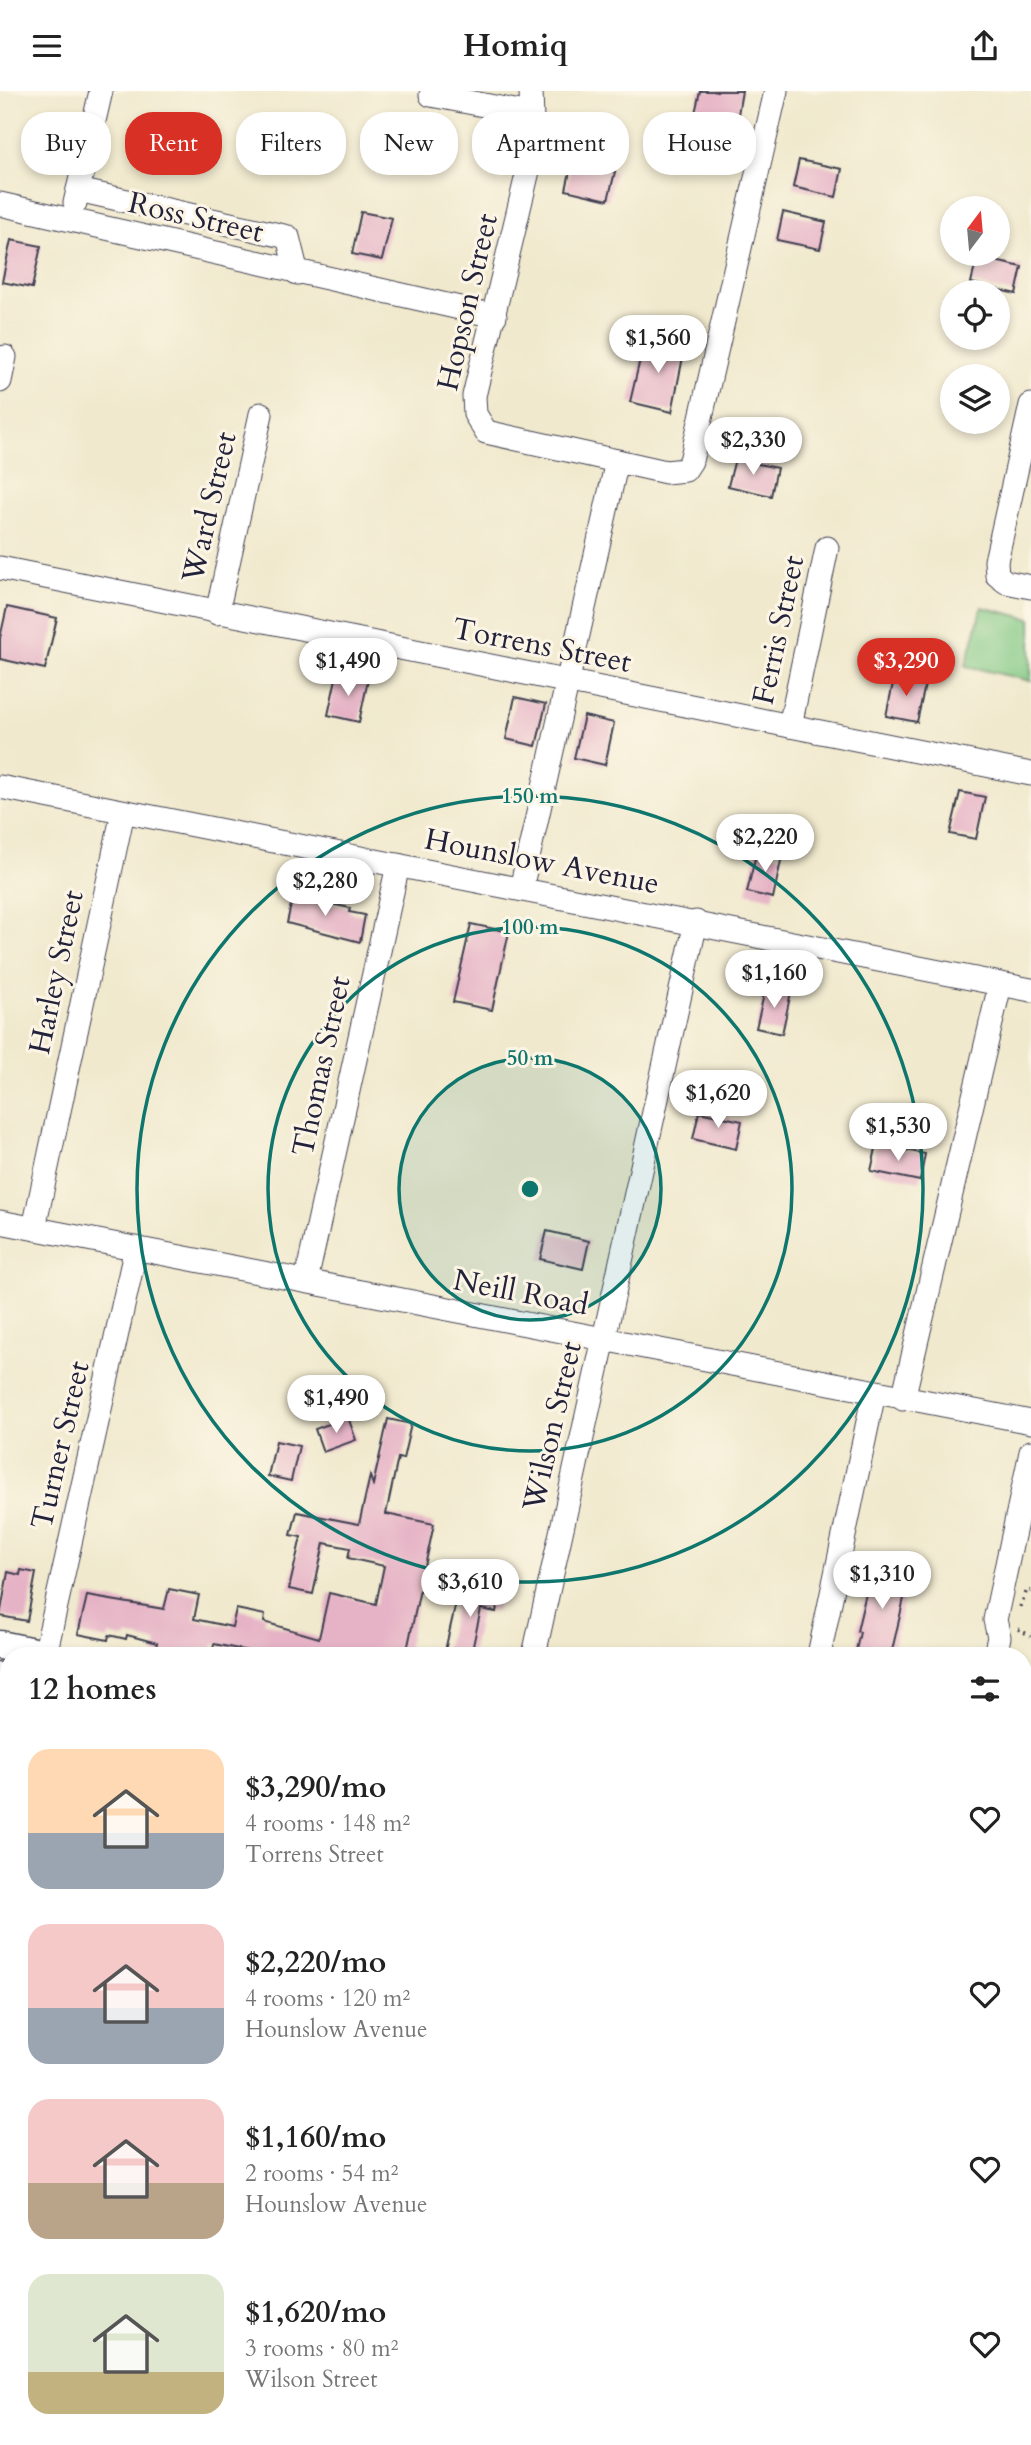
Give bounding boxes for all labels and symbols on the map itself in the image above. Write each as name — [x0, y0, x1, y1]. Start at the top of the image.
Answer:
street label: Ross Street — [124, 182, 268, 253]
north arrow — [940, 196, 1010, 266]
street label: Hopson Street — [427, 209, 508, 395]
pin: $1,560 — [601, 315, 715, 375]
pin: $2,330 — [696, 417, 810, 477]
street label: Ward Street — [172, 427, 247, 587]
street label: Ferris Street — [743, 551, 814, 708]
street label: Torrens Street — [449, 608, 635, 683]
pin: $1,490 — [291, 639, 405, 698]
pin: $3,290 — [849, 639, 963, 698]
text: 150 m — [501, 782, 559, 811]
pin: $2,220 — [708, 815, 822, 874]
street label: Hounslow Avenue — [421, 819, 663, 904]
pin: $2,280 — [268, 859, 382, 918]
street label: Harley Street — [19, 886, 94, 1058]
text: 100 m — [501, 913, 559, 942]
pin: $1,160 — [717, 951, 831, 1010]
street label: Thomas Street — [282, 972, 361, 1160]
text: 50 m — [507, 1044, 554, 1073]
pin: $1,620 — [661, 1070, 775, 1130]
pin: $1,530 — [841, 1103, 955, 1163]
centre of rings — [518, 1177, 542, 1201]
street label: Neill Road — [450, 1259, 592, 1326]
street label: Wilson Street — [513, 1337, 592, 1516]
street label: Turner Street — [21, 1357, 100, 1533]
pin: $1,490 — [279, 1375, 393, 1435]
pin: $1,310 — [825, 1551, 939, 1611]
pin: $3,610 — [413, 1559, 527, 1619]

